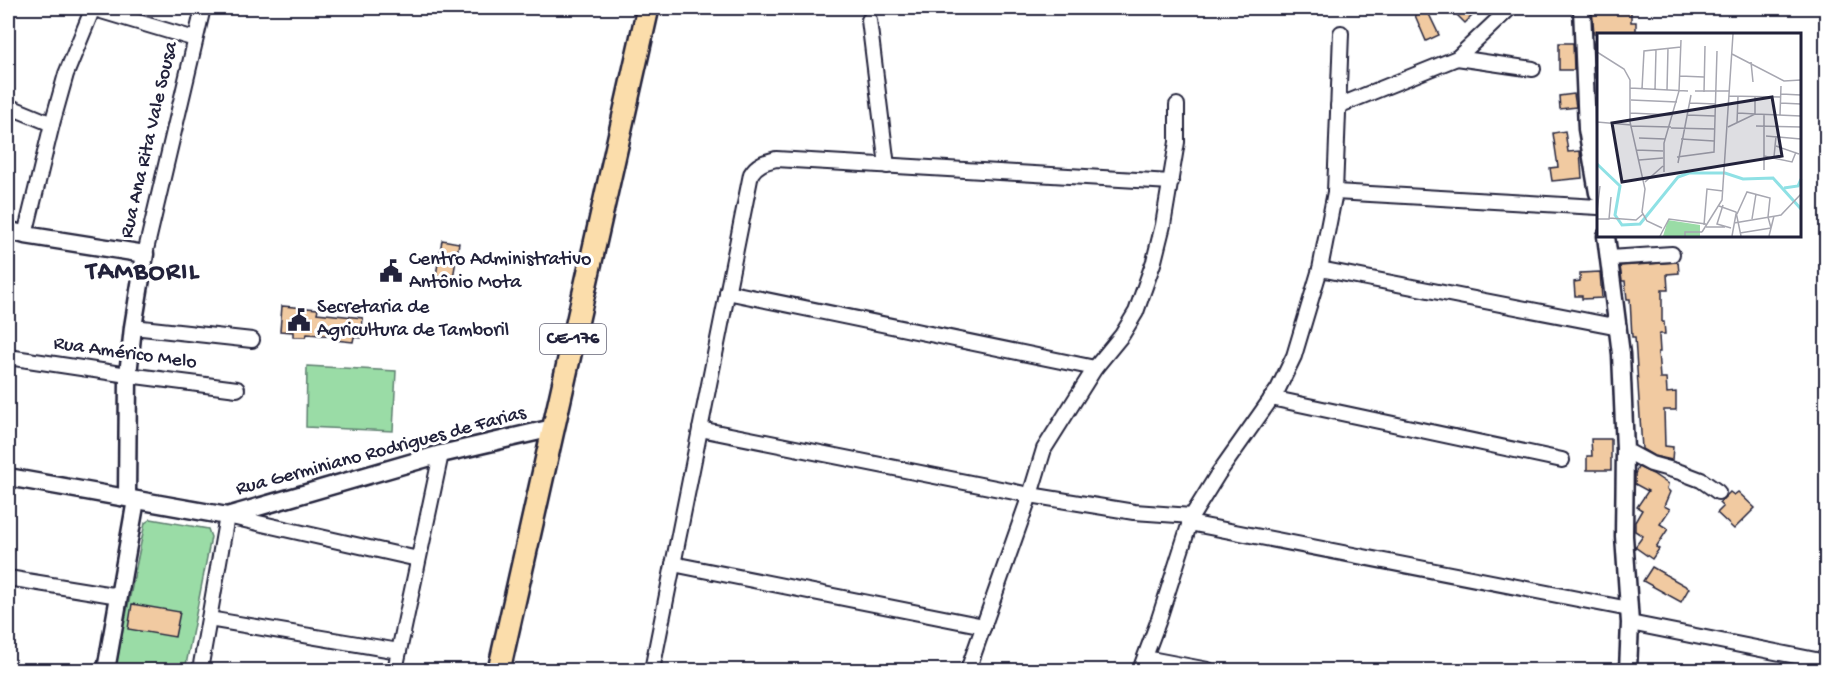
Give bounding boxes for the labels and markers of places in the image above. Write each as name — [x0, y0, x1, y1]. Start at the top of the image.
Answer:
place label: Centro Administrativo Antônio Mota — [409, 249, 591, 295]
public building icon: Centro Administrativo Antônio Mota — [378, 258, 404, 284]
place label: Secretaria de Agricultura de Tamboril — [317, 297, 509, 343]
public building icon: Secretaria de Agricultura de Tamboril — [286, 307, 312, 333]

